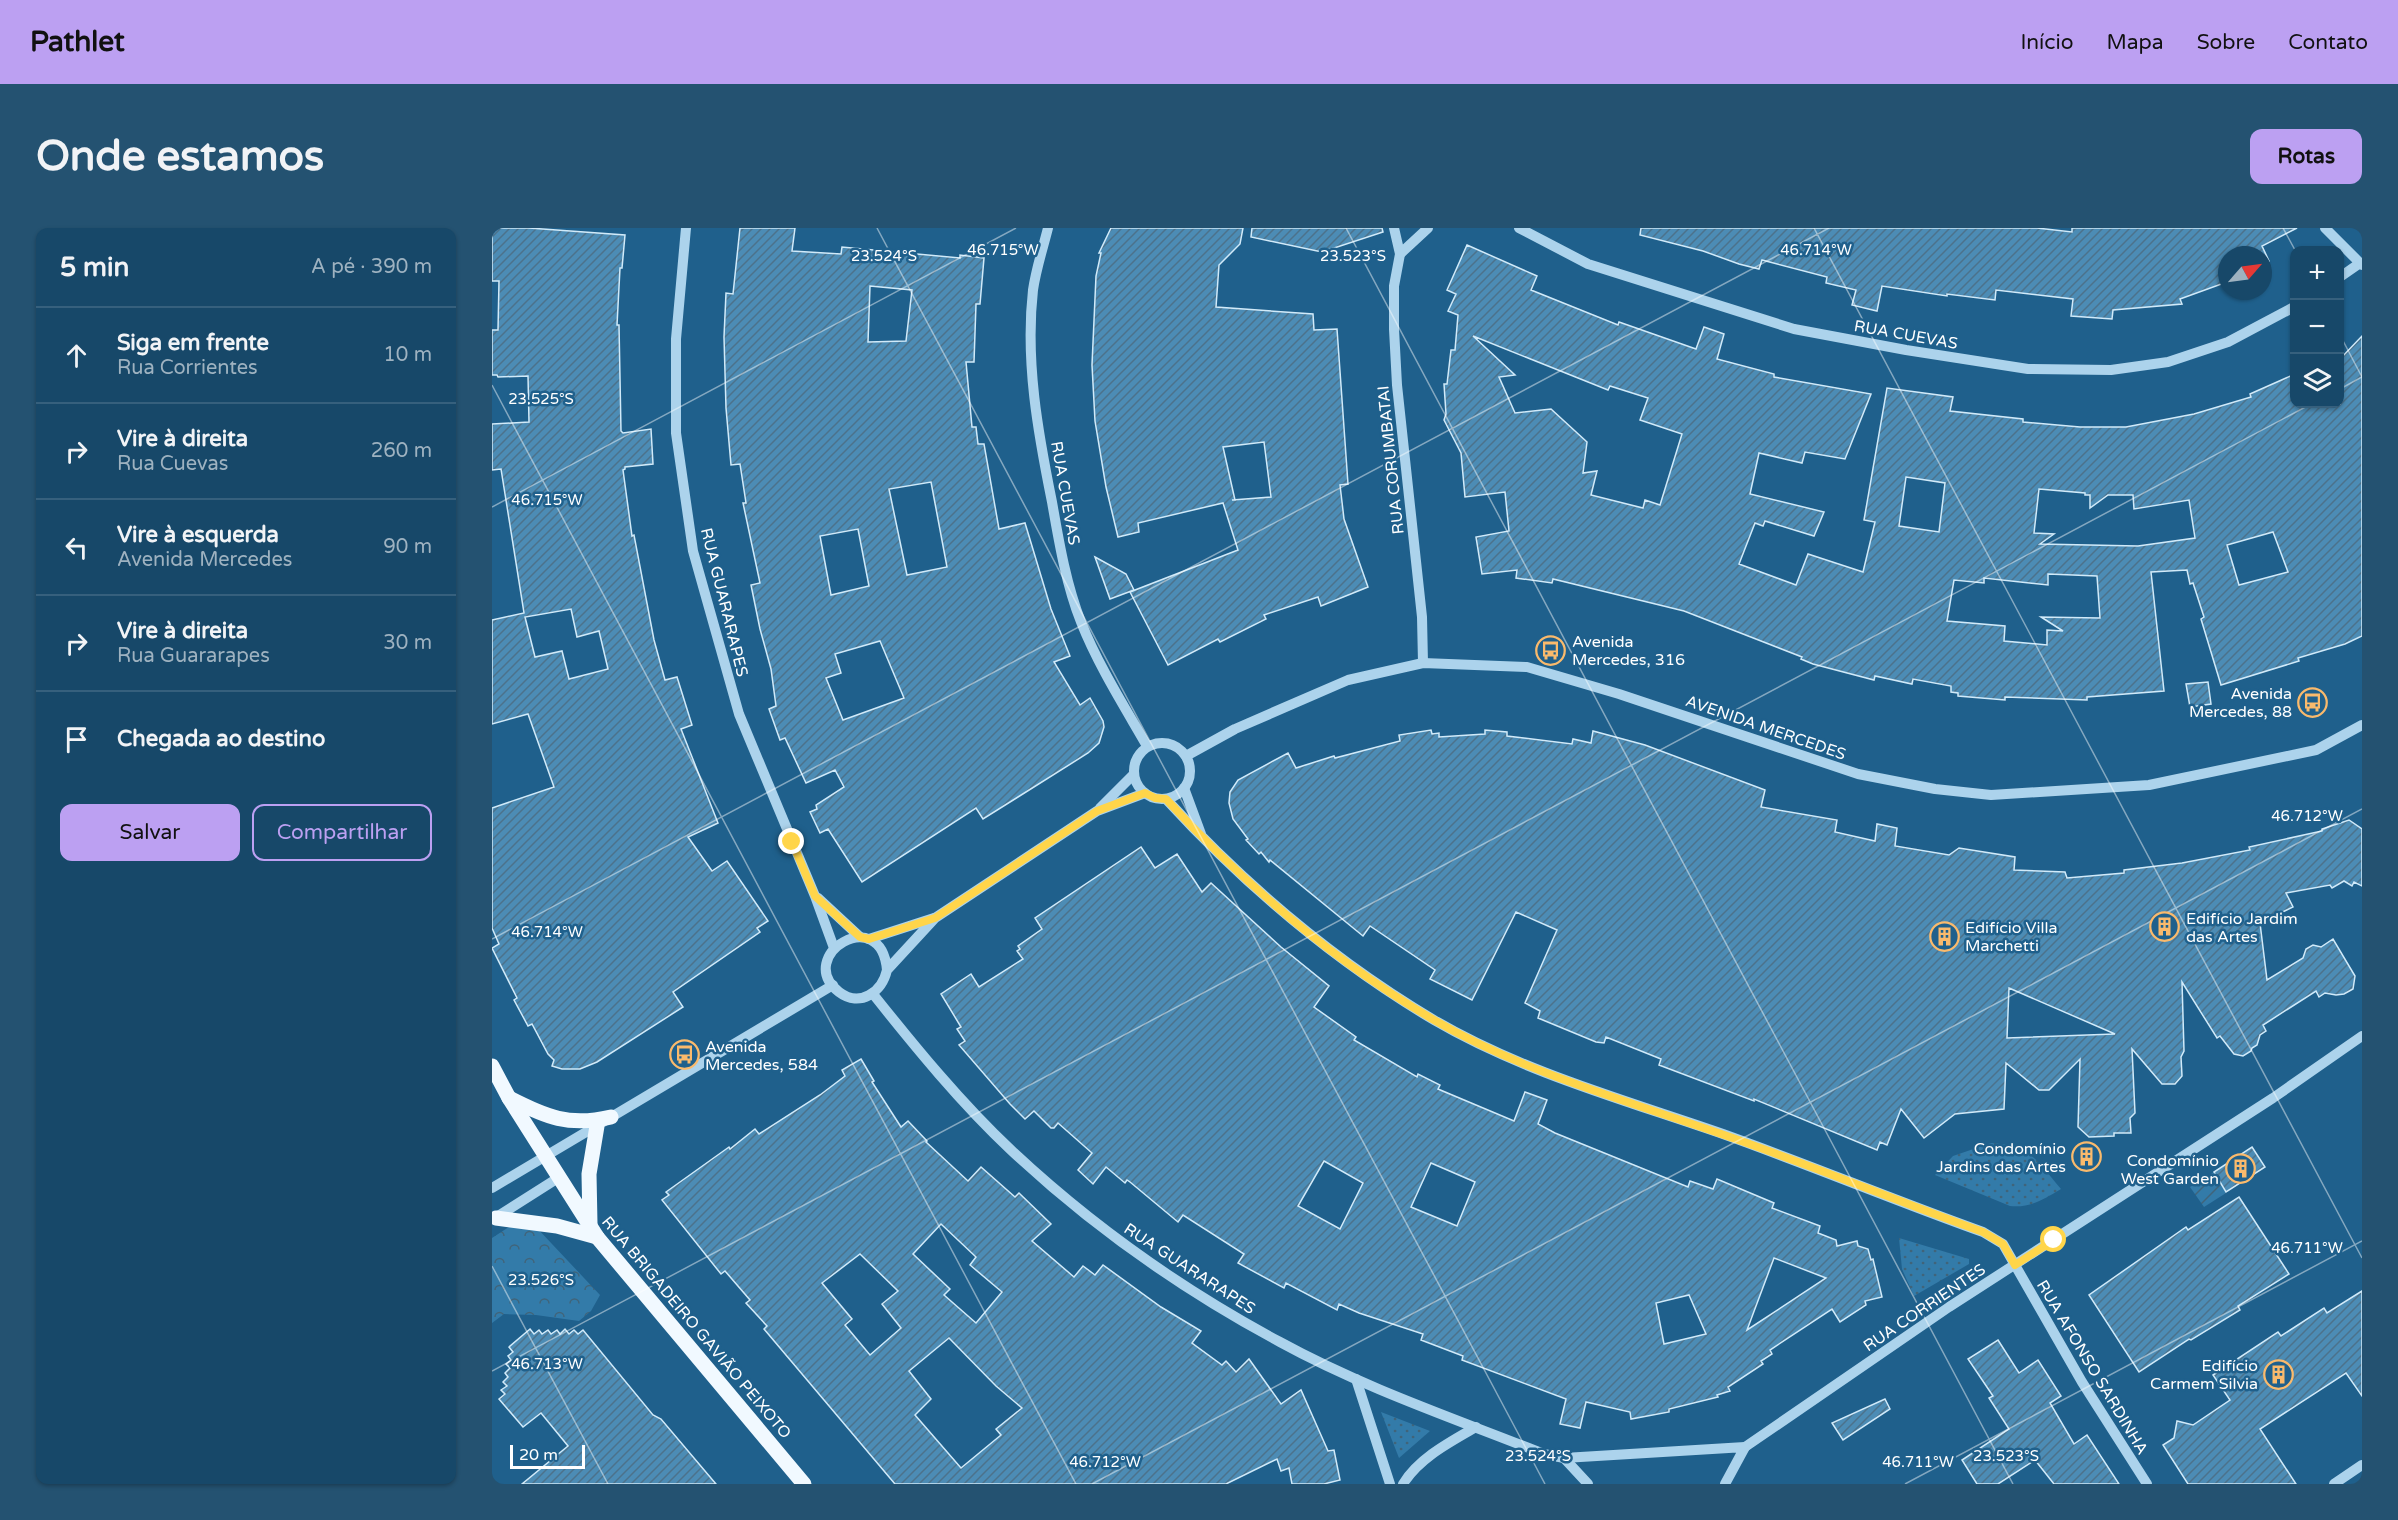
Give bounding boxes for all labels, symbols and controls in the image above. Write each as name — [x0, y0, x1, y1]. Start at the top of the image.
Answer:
text: Pathlet — [30, 25, 125, 59]
text: Início — [2021, 30, 2073, 55]
text: Mapa — [2106, 30, 2164, 55]
text: Sobre — [2197, 30, 2255, 55]
text: Contato — [2288, 30, 2368, 55]
button: Rotas — [2250, 129, 2362, 184]
text: Onde estamos — [36, 131, 324, 182]
text: 46.715°W — [967, 241, 1039, 259]
text: 46.714°W — [1780, 241, 1852, 259]
north arrow — [2218, 246, 2272, 300]
map controls — [2290, 246, 2344, 408]
button: + — [2290, 246, 2344, 300]
text: 23.524°S — [851, 247, 917, 265]
text: 23.523°S — [1320, 247, 1386, 265]
text: 5 min — [60, 252, 129, 283]
text: A pé · 390 m — [311, 255, 432, 279]
button: − — [2290, 300, 2344, 354]
street label: RUA CUEVAS — [1852, 316, 1959, 354]
text: Siga em frente — [117, 330, 269, 356]
icon: ahead — [60, 339, 93, 372]
text: 10 m — [383, 343, 432, 367]
button: layers — [2290, 354, 2344, 408]
text: Rua Corrientes — [117, 356, 258, 380]
street label: RUA CORUMBATAI — [1373, 385, 1409, 535]
text: 23.525°S — [508, 390, 574, 408]
text: Vire à direita — [117, 426, 248, 452]
icon: right — [60, 435, 93, 468]
text: 260 m — [371, 439, 432, 463]
street label: RUA CUEVAS — [1046, 440, 1084, 547]
text: Rua Cuevas — [117, 452, 228, 476]
text: 46.715°W — [511, 491, 583, 509]
text: Vire à esquerda — [117, 522, 279, 548]
street label: RUA GUARARAPES — [696, 526, 752, 679]
icon: left — [60, 531, 93, 564]
text: 90 m — [383, 535, 432, 559]
text: Avenida Mercedes — [117, 548, 292, 572]
text: Vire à direita — [117, 618, 248, 644]
icon: right — [60, 627, 93, 660]
text: 30 m — [383, 631, 432, 655]
place label: Avenida Mercedes, 316 — [1572, 632, 1685, 670]
bus stop icon: Avenida Mercedes, 316 — [1535, 634, 1567, 666]
text: Rua Guararapes — [117, 644, 270, 668]
place label: Avenida Mercedes, 88 — [2189, 684, 2292, 722]
bus stop icon: Avenida Mercedes, 88 — [2297, 686, 2329, 718]
street label: AVENIDA MERCEDES — [1683, 691, 1849, 765]
icon: arrive — [60, 723, 93, 756]
text: Chegada ao destino — [117, 726, 325, 752]
button: Salvar — [60, 804, 240, 861]
button: Compartilhar — [252, 804, 432, 861]
text: 46.712°W — [2271, 807, 2343, 825]
route end — [778, 828, 804, 854]
place label: Edifício Jardim das Artes — [2186, 909, 2298, 947]
building icon: Edifício Jardim das Artes — [2149, 911, 2181, 943]
place label: Edifício Villa Marchetti — [1965, 918, 2057, 956]
building icon: Edifício Villa Marchetti — [1928, 920, 1960, 952]
text: 46.714°W — [511, 923, 583, 941]
place label: Avenida Mercedes, 584 — [705, 1037, 818, 1075]
bus stop icon: Avenida Mercedes, 584 — [668, 1039, 700, 1071]
place label: Condomínio Jardins das Artes — [1936, 1139, 2066, 1177]
building icon: Condomínio Jardins das Artes — [2071, 1141, 2103, 1173]
place label: Condomínio West Garden — [2121, 1151, 2219, 1189]
building icon: Condomínio West Garden — [2224, 1153, 2256, 1185]
street label: RUA BRIGADEIRO GAVIÃO PEIXOTO — [597, 1212, 795, 1443]
street label: RUA GUARARAPES — [1120, 1219, 1259, 1319]
route start — [2040, 1226, 2066, 1252]
text: 46.711°W — [2271, 1239, 2343, 1257]
street label: RUA CORRIENTES — [1860, 1259, 1990, 1356]
text: 23.526°S — [508, 1271, 574, 1289]
street label: RUA AFONSO SARDINHA — [2032, 1277, 2152, 1458]
text: 46.713°W — [511, 1355, 583, 1373]
place label: Edifício Carmem Silvia — [2150, 1356, 2258, 1394]
building icon: Edifício Carmem Silvia — [2263, 1358, 2295, 1390]
scale bar — [510, 1442, 585, 1470]
text: 20 m — [519, 1445, 558, 1465]
text: 23.524°S — [1505, 1447, 1571, 1465]
text: 23.523°S — [1973, 1447, 2039, 1465]
text: 46.712°W — [1069, 1453, 1141, 1471]
text: 46.711°W — [1882, 1453, 1954, 1471]

